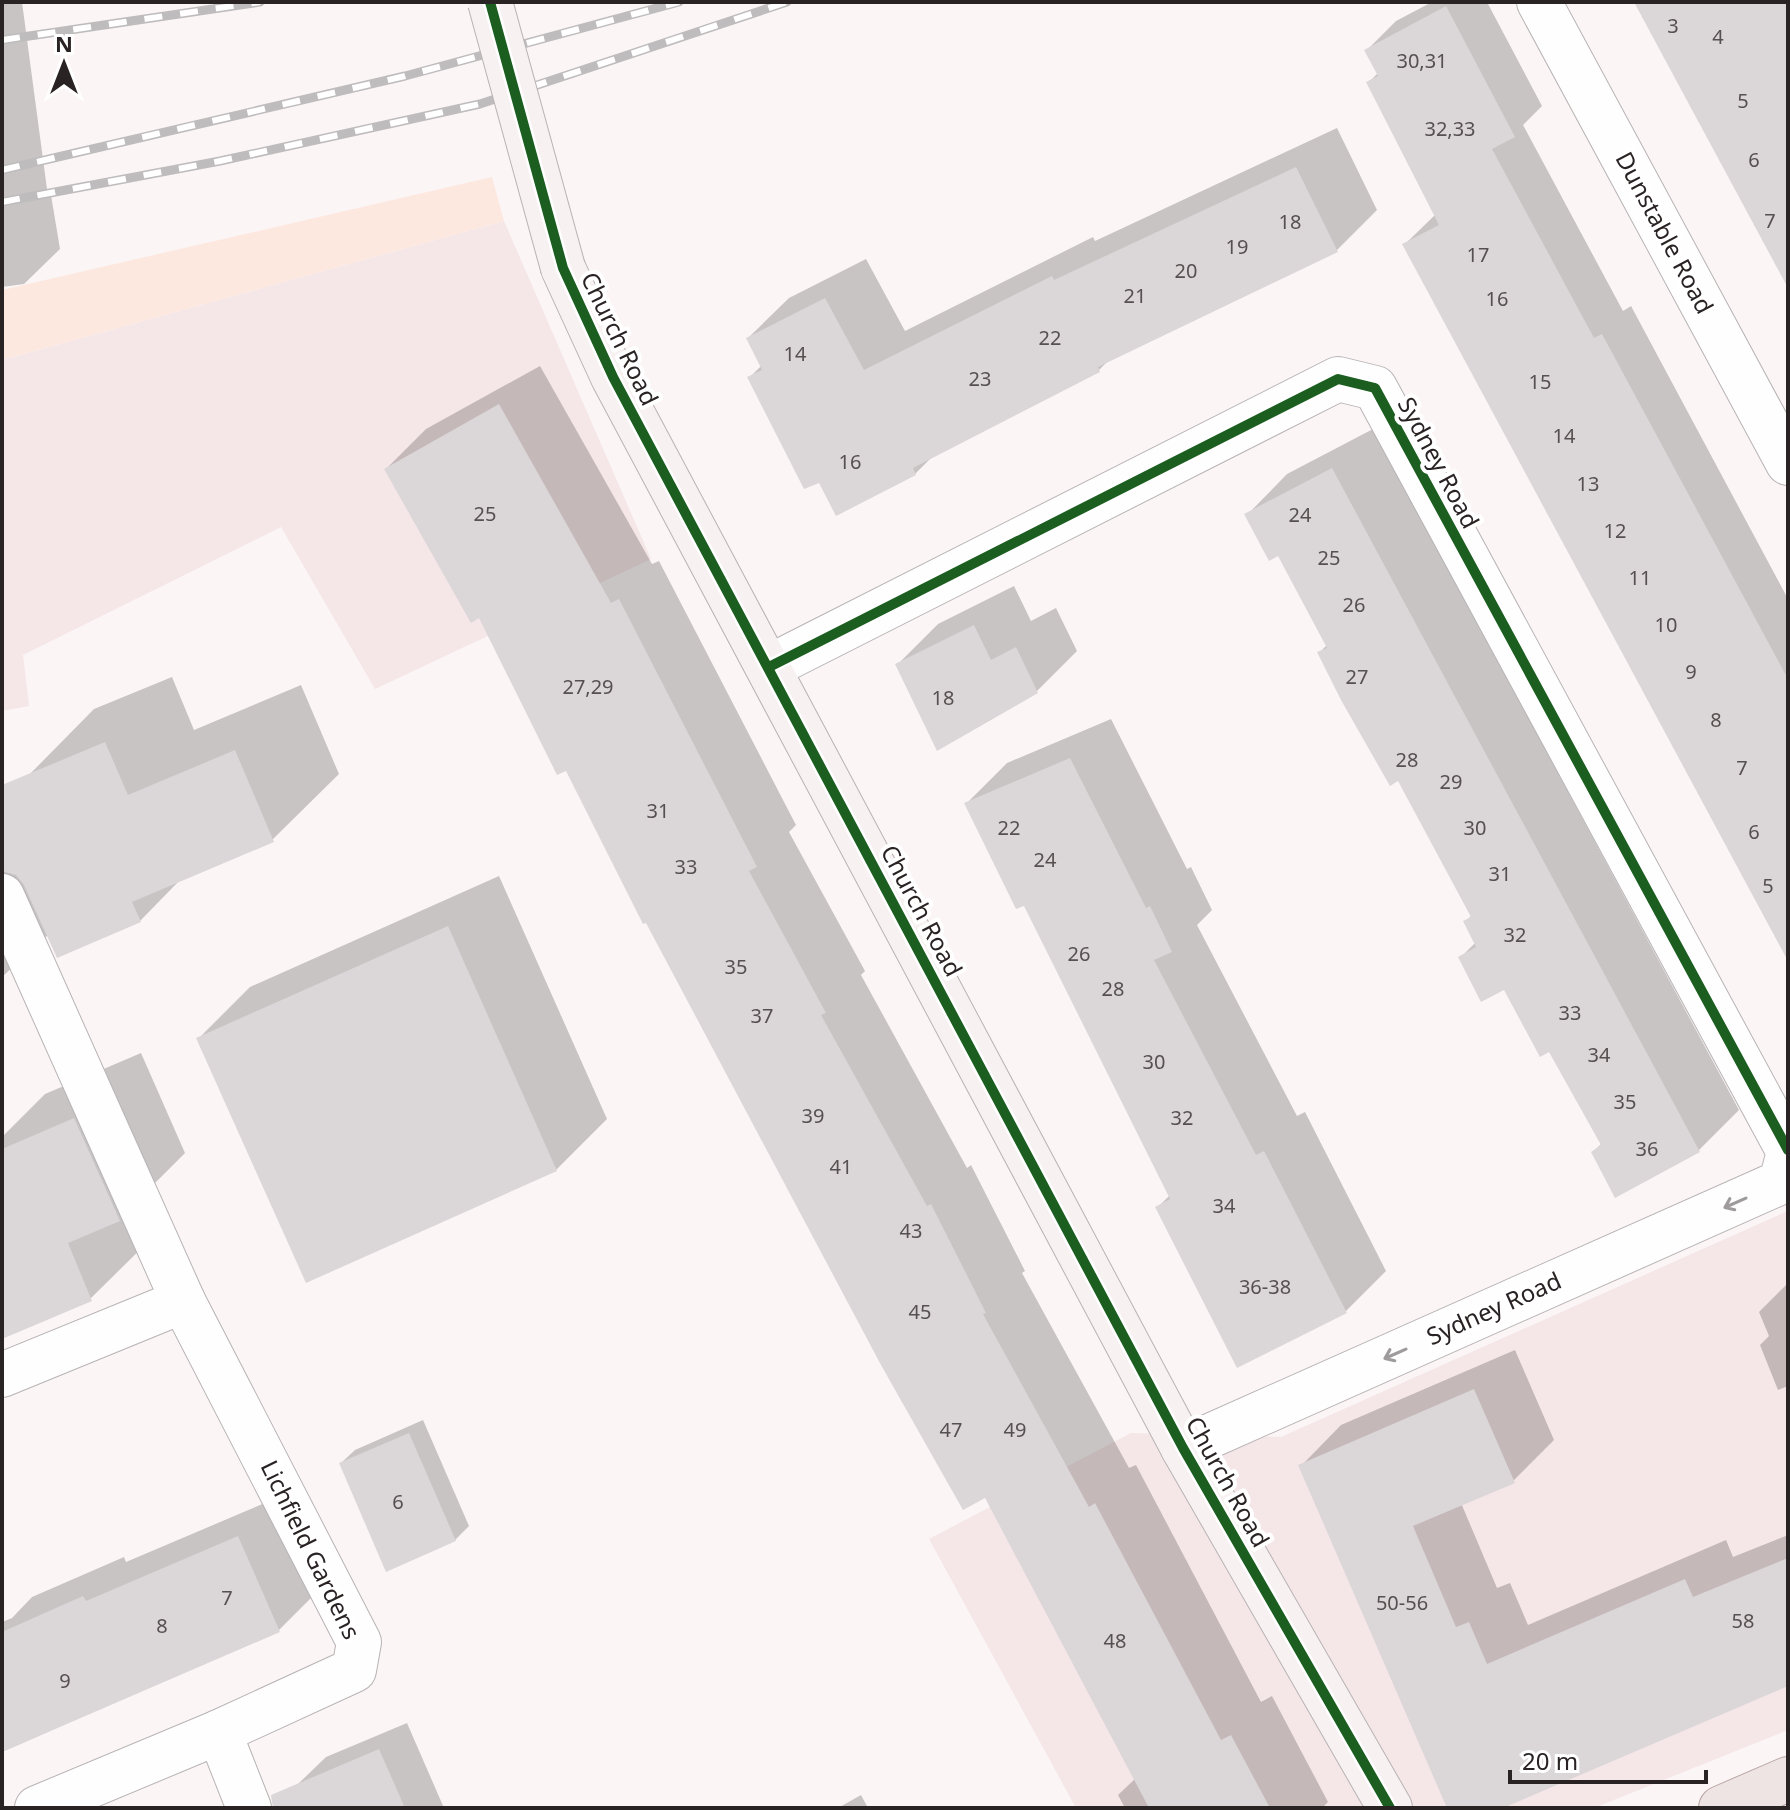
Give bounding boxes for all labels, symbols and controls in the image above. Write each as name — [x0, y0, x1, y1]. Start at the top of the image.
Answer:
house number: 3 — [1667, 12, 1679, 39]
house number: 4 — [1712, 23, 1724, 50]
north arrow — [24, 24, 104, 104]
text: N — [55, 28, 73, 58]
house number: 30,31 — [1396, 47, 1448, 74]
house number: 5 — [1737, 87, 1749, 114]
house number: 32,33 — [1424, 115, 1476, 142]
street label: Dunstable Road — [1609, 145, 1722, 319]
house number: 6 — [1748, 146, 1760, 173]
house number: 7 — [1764, 207, 1776, 234]
house number: 18 — [1279, 208, 1301, 235]
house number: 19 — [1226, 233, 1248, 260]
house number: 17 — [1467, 241, 1489, 268]
house number: 20 — [1175, 257, 1197, 284]
street label: Church Road — [574, 266, 667, 411]
house number: 21 — [1124, 282, 1146, 309]
house number: 16 — [1486, 285, 1508, 312]
house number: 22 — [1039, 324, 1061, 351]
house number: 14 — [784, 340, 807, 367]
house number: 23 — [969, 365, 991, 392]
house number: 15 — [1529, 368, 1551, 395]
street label: Sydney Road — [1391, 391, 1488, 534]
house number: 14 — [1553, 422, 1576, 449]
house number: 16 — [839, 448, 861, 475]
house number: 13 — [1577, 470, 1599, 497]
house number: 25 — [474, 500, 496, 527]
house number: 24 — [1289, 501, 1312, 528]
house number: 12 — [1604, 517, 1626, 544]
house number: 25 — [1318, 544, 1340, 571]
house number: 11 — [1629, 564, 1651, 591]
house number: 26 — [1343, 591, 1365, 618]
house number: 10 — [1655, 611, 1677, 638]
house number: 9 — [1685, 658, 1697, 685]
house number: 27 — [1346, 663, 1368, 690]
house number: 27,29 — [562, 673, 614, 700]
house number: 18 — [932, 684, 954, 711]
house number: 8 — [1710, 706, 1722, 733]
house number: 28 — [1396, 746, 1418, 773]
house number: 7 — [1736, 754, 1748, 781]
house number: 29 — [1440, 768, 1462, 795]
house number: 31 — [647, 797, 669, 824]
house number: 22 — [998, 814, 1020, 841]
house number: 30 — [1464, 814, 1486, 841]
house number: 6 — [1748, 818, 1760, 845]
street label: Church Road — [874, 839, 971, 982]
house number: 24 — [1034, 846, 1057, 873]
house number: 33 — [675, 853, 697, 880]
house number: 31 — [1489, 860, 1511, 887]
house number: 5 — [1762, 872, 1774, 899]
house number: 32 — [1504, 921, 1526, 948]
house number: 26 — [1068, 940, 1090, 967]
house number: 35 — [725, 953, 747, 980]
house number: 28 — [1102, 975, 1124, 1002]
house number: 33 — [1559, 999, 1581, 1026]
house number: 37 — [751, 1002, 773, 1029]
house number: 34 — [1588, 1041, 1611, 1068]
house number: 30 — [1143, 1048, 1165, 1075]
house number: 35 — [1614, 1088, 1636, 1115]
house number: 39 — [802, 1102, 824, 1129]
house number: 32 — [1171, 1104, 1193, 1131]
house number: 36 — [1636, 1135, 1658, 1162]
house number: 41 — [830, 1153, 852, 1180]
house number: 34 — [1213, 1192, 1236, 1219]
one-way arrow — [1723, 1196, 1747, 1211]
house number: 43 — [900, 1217, 922, 1244]
street label: Sydney Road — [1421, 1263, 1566, 1352]
house number: 36-38 — [1239, 1273, 1291, 1300]
house number: 45 — [909, 1298, 931, 1325]
one-way arrow — [1383, 1347, 1407, 1362]
street label: Church Road — [1179, 1410, 1278, 1552]
house number: 47 — [940, 1416, 962, 1443]
house number: 49 — [1004, 1416, 1026, 1443]
street label: Lichfield Gardens — [254, 1454, 369, 1644]
house number: 6 — [392, 1488, 404, 1515]
house number: 7 — [221, 1584, 233, 1611]
house number: 50-56 — [1376, 1589, 1428, 1616]
house number: 58 — [1732, 1607, 1754, 1634]
house number: 8 — [156, 1612, 168, 1639]
house number: 48 — [1104, 1627, 1126, 1654]
house number: 9 — [59, 1667, 71, 1694]
scale bar — [1510, 1734, 1706, 1784]
text: 20 m — [1522, 1744, 1578, 1777]

